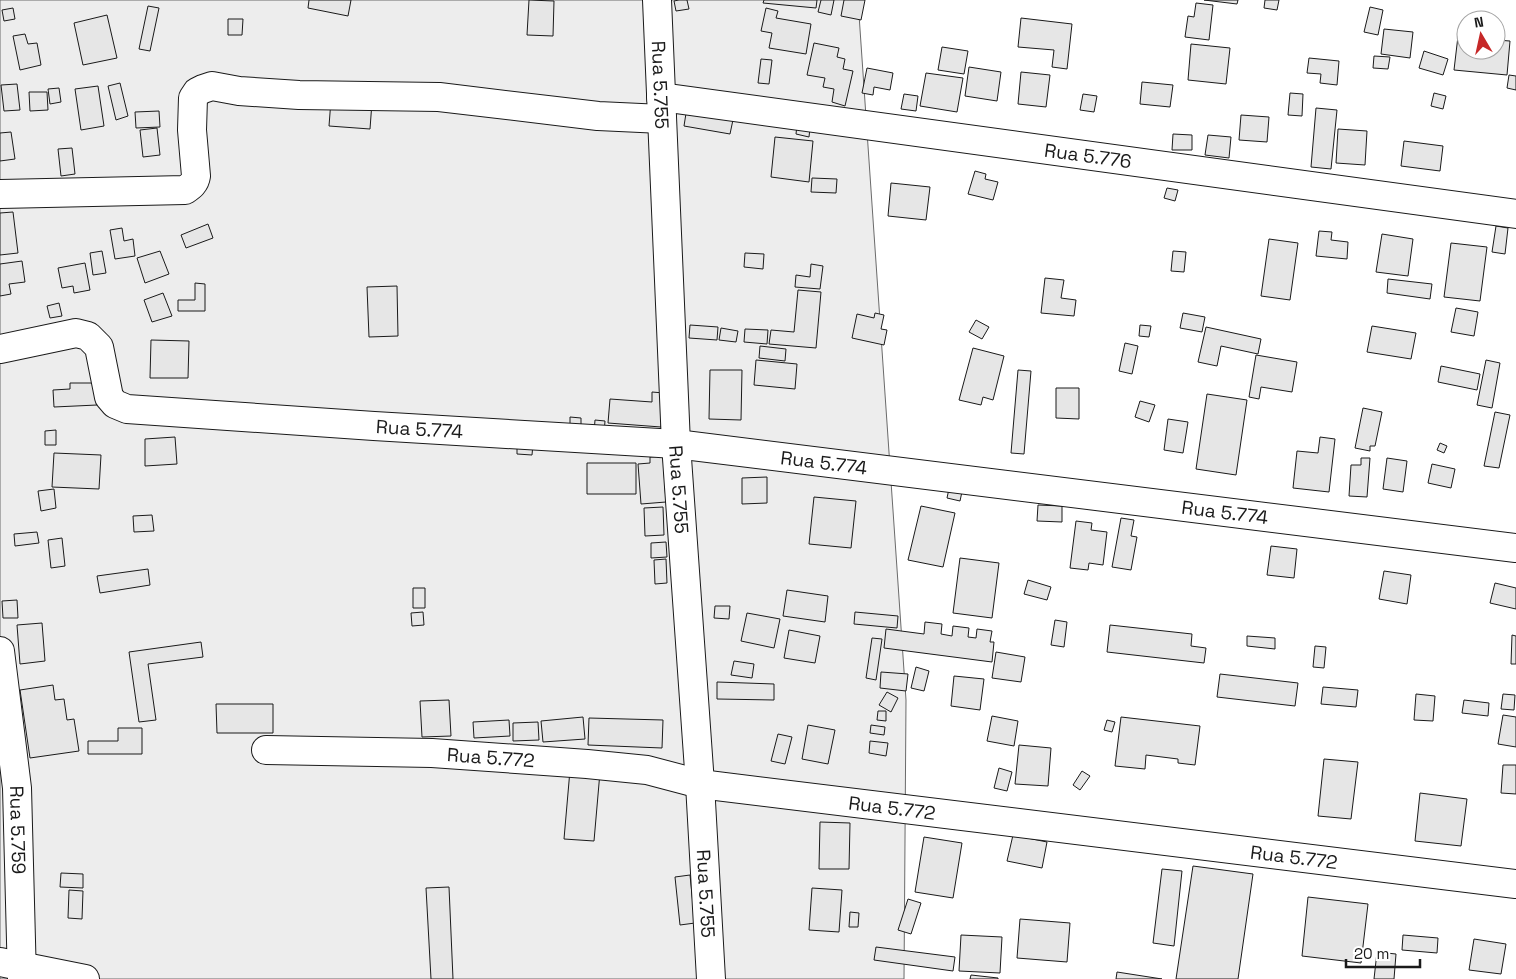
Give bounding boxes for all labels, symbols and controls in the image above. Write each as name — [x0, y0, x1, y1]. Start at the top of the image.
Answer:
north arrow — [1456, 10, 1506, 60]
text: N — [1473, 13, 1485, 32]
street label: Rua 5.755 — [646, 40, 675, 130]
street label: Rua 5.776 — [1043, 138, 1133, 174]
street label: Rua 5.774 — [375, 414, 464, 444]
street label: Rua 5.755 — [663, 444, 694, 535]
street label: Rua 5.774 — [779, 445, 869, 481]
street label: Rua 5.774 — [1180, 495, 1270, 530]
street label: Rua 5.772 — [446, 742, 535, 773]
street label: Rua 5.759 — [4, 785, 31, 875]
street label: Rua 5.772 — [847, 790, 937, 826]
street label: Rua 5.772 — [1249, 840, 1339, 875]
street label: Rua 5.755 — [691, 849, 721, 938]
scale bar — [1346, 936, 1420, 968]
text: 20 m — [1354, 944, 1389, 963]

